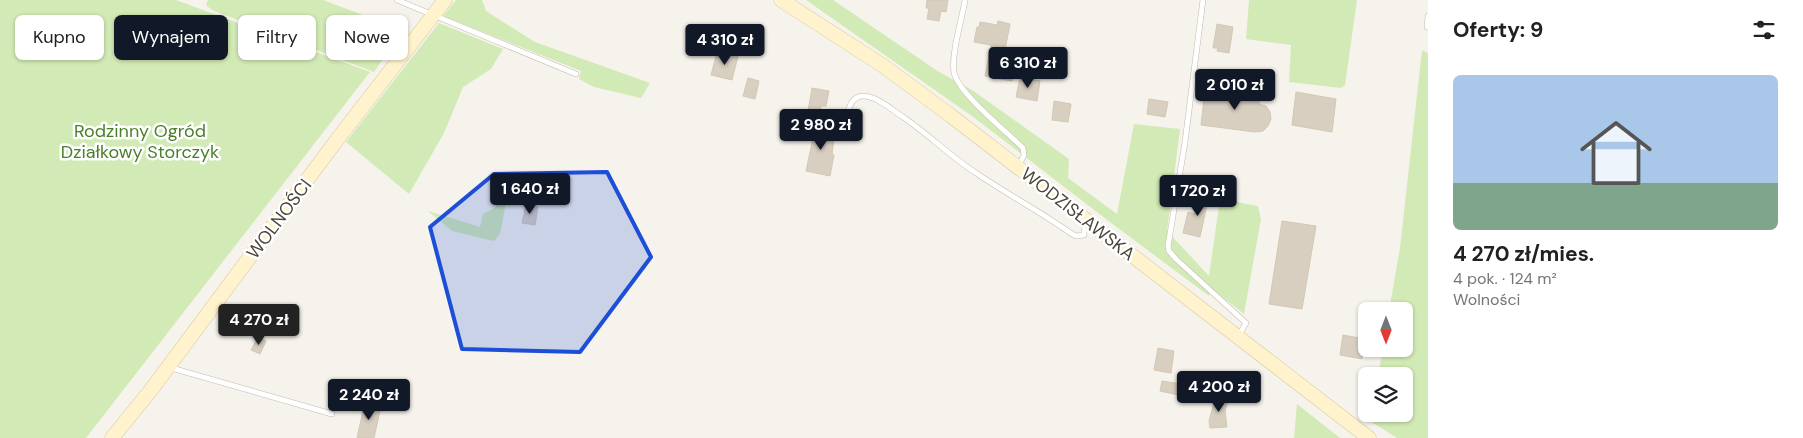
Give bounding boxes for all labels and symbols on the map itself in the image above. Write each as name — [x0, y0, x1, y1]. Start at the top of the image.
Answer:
pin: 4 310 zł — [673, 23, 777, 66]
pin: 6 310 zł — [976, 46, 1080, 89]
pin: 2 010 zł — [1183, 68, 1287, 111]
pin: 2 980 zł — [769, 108, 873, 151]
park label: Rodzinny Ogród Działkowy Storczyk — [61, 119, 219, 164]
street label: WODZISŁAWSKA — [1016, 162, 1140, 266]
pin: 1 640 zł — [478, 172, 582, 215]
street label: WOLNOŚCI — [241, 174, 317, 264]
pin: 1 720 zł — [1146, 174, 1250, 217]
north arrow — [1358, 302, 1412, 358]
pin: 4 270 zł — [207, 304, 311, 346]
pin: 4 200 zł — [1167, 370, 1271, 413]
pin: 2 240 zł — [317, 378, 421, 421]

